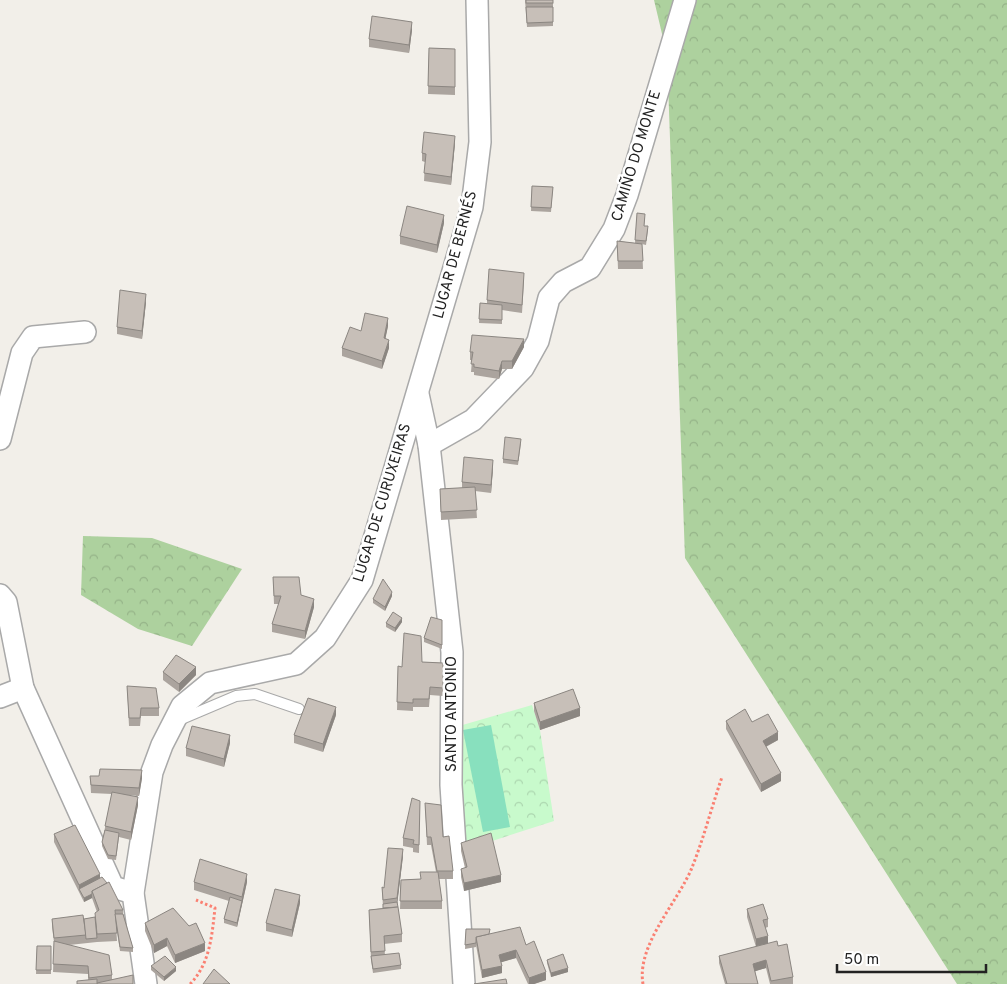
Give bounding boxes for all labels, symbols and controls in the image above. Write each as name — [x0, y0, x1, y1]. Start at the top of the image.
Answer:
street label: CAMIÑO DO MONTE — [607, 88, 666, 224]
street label: LUGAR DE BERNÉS — [429, 189, 482, 321]
street label: LUGAR DE CURUXEIRAS — [350, 421, 416, 585]
street label: SANTO ANTONIO — [443, 656, 462, 772]
scale bar — [837, 942, 986, 974]
text: 50 m — [844, 951, 879, 970]

